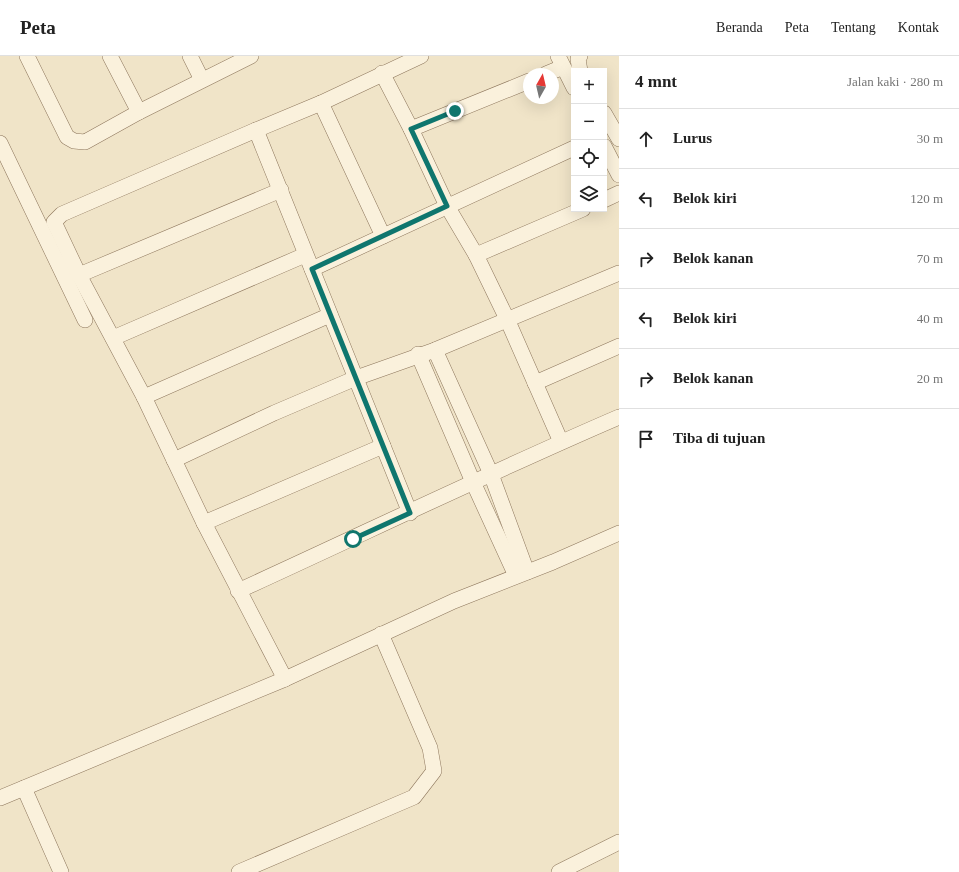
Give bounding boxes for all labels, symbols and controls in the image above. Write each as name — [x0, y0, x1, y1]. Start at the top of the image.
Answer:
text: Peta — [20, 17, 56, 38]
text: Beranda — [716, 20, 763, 35]
text: Peta — [785, 20, 809, 35]
text: Tentang — [831, 20, 876, 35]
text: Kontak — [898, 20, 939, 35]
north arrow — [523, 68, 559, 104]
map controls — [571, 68, 607, 212]
button: + — [571, 68, 607, 104]
text: 4 mnt — [635, 72, 677, 91]
text: Jalan kaki · 280 m — [847, 74, 943, 89]
route end — [446, 102, 464, 120]
button: − — [571, 104, 607, 140]
icon: ahead — [635, 128, 657, 150]
text: Lurus — [673, 130, 712, 146]
text: 30 m — [917, 131, 943, 146]
button: locate — [571, 140, 607, 176]
button: layers — [571, 176, 607, 212]
icon: left — [635, 188, 657, 210]
text: Belok kiri — [673, 190, 737, 206]
text: 120 m — [910, 191, 943, 206]
icon: right — [635, 248, 657, 270]
text: Belok kanan — [673, 250, 753, 266]
text: 70 m — [917, 251, 943, 266]
icon: left — [635, 308, 657, 330]
text: Belok kiri — [673, 310, 737, 326]
text: 40 m — [917, 311, 943, 326]
icon: right — [635, 368, 657, 390]
text: Belok kanan — [673, 370, 753, 386]
text: 20 m — [917, 371, 943, 386]
icon: arrive — [635, 428, 657, 450]
text: Tiba di tujuan — [673, 430, 765, 446]
route start — [344, 530, 362, 548]

